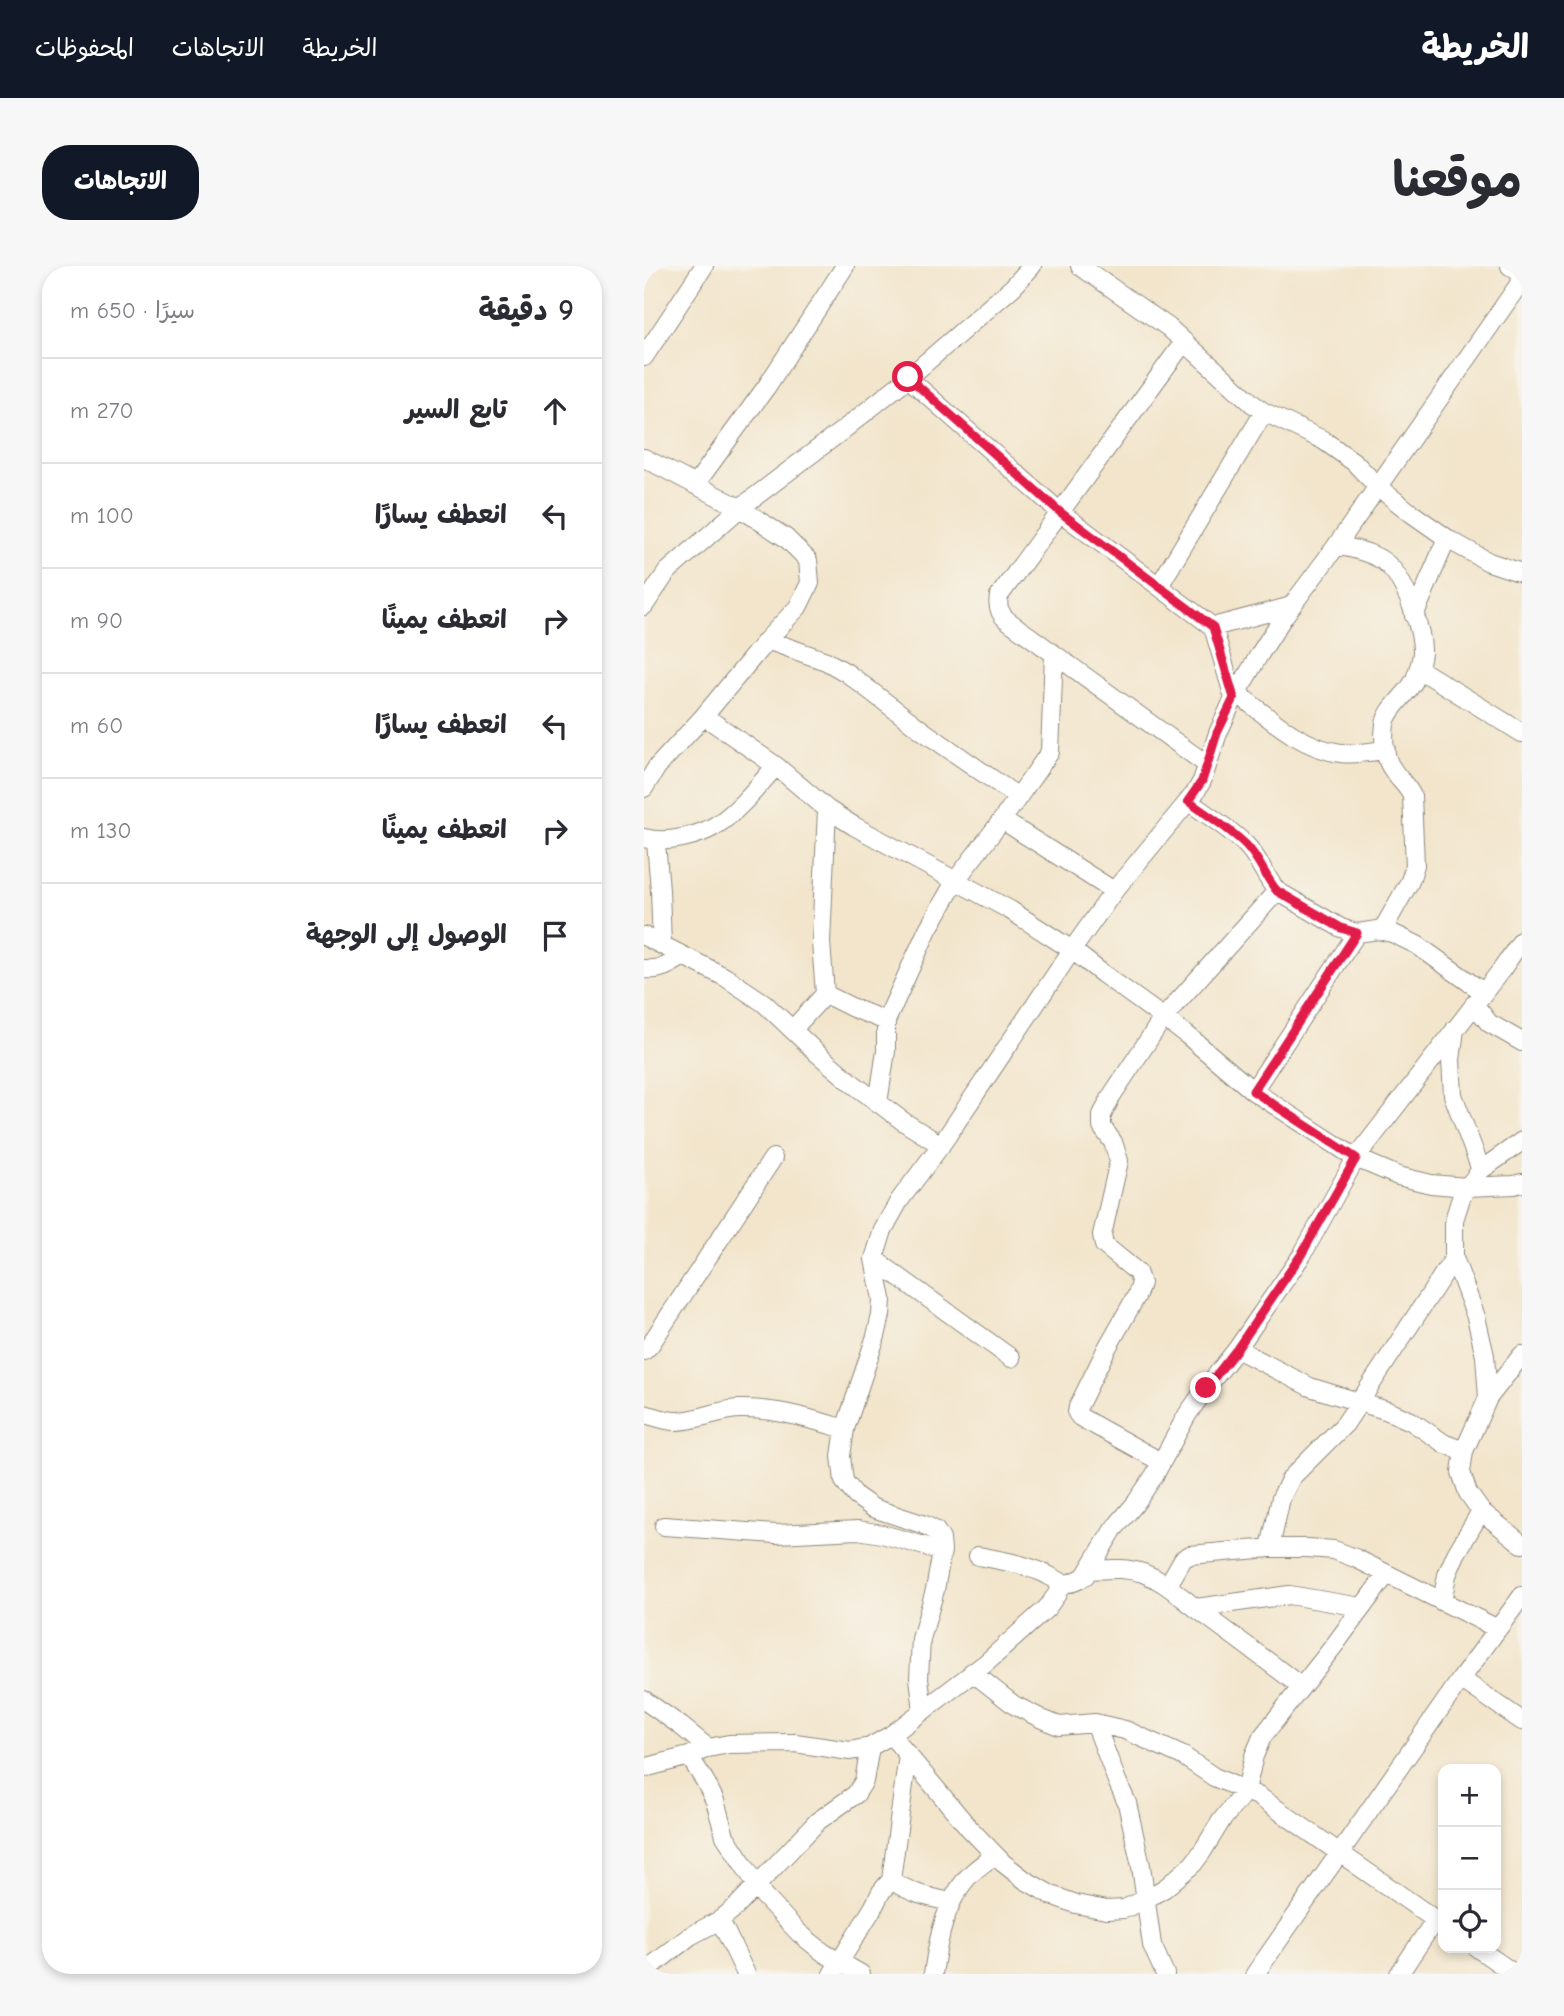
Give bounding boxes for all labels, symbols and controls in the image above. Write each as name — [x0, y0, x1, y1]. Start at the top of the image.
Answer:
text: الخريطة — [1422, 28, 1529, 66]
text: المحفوظات — [35, 34, 134, 62]
text: الاتجاهات — [172, 34, 265, 62]
text: الخريطة — [303, 34, 377, 62]
button: الاتجاهات — [42, 145, 199, 220]
text: موقعنا — [1392, 152, 1522, 208]
text: 9 دقيقة — [478, 293, 574, 328]
text: سيرًا · 650 m — [70, 297, 195, 324]
route start — [892, 361, 923, 392]
icon: ahead — [536, 392, 574, 430]
text: تابع السير — [405, 395, 507, 425]
text: 270 m — [70, 397, 134, 424]
icon: left — [536, 497, 574, 535]
text: انعطف يسارًا — [375, 500, 507, 530]
text: 100 m — [70, 502, 134, 529]
icon: right — [536, 602, 574, 640]
text: انعطف يمينًا — [382, 605, 507, 635]
text: 90 m — [70, 607, 123, 634]
icon: left — [536, 707, 574, 745]
text: انعطف يسارًا — [375, 710, 507, 740]
text: 60 m — [70, 712, 123, 739]
icon: right — [536, 812, 574, 850]
text: انعطف يمينًا — [382, 815, 507, 845]
text: 130 m — [70, 817, 131, 844]
icon: arrive — [536, 917, 574, 955]
text: الوصول إلى الوجهة — [306, 920, 507, 950]
route end — [1190, 1372, 1221, 1403]
map controls — [1438, 1764, 1501, 1953]
button: + — [1438, 1764, 1501, 1827]
button: − — [1438, 1827, 1501, 1890]
button: locate — [1438, 1890, 1501, 1953]

